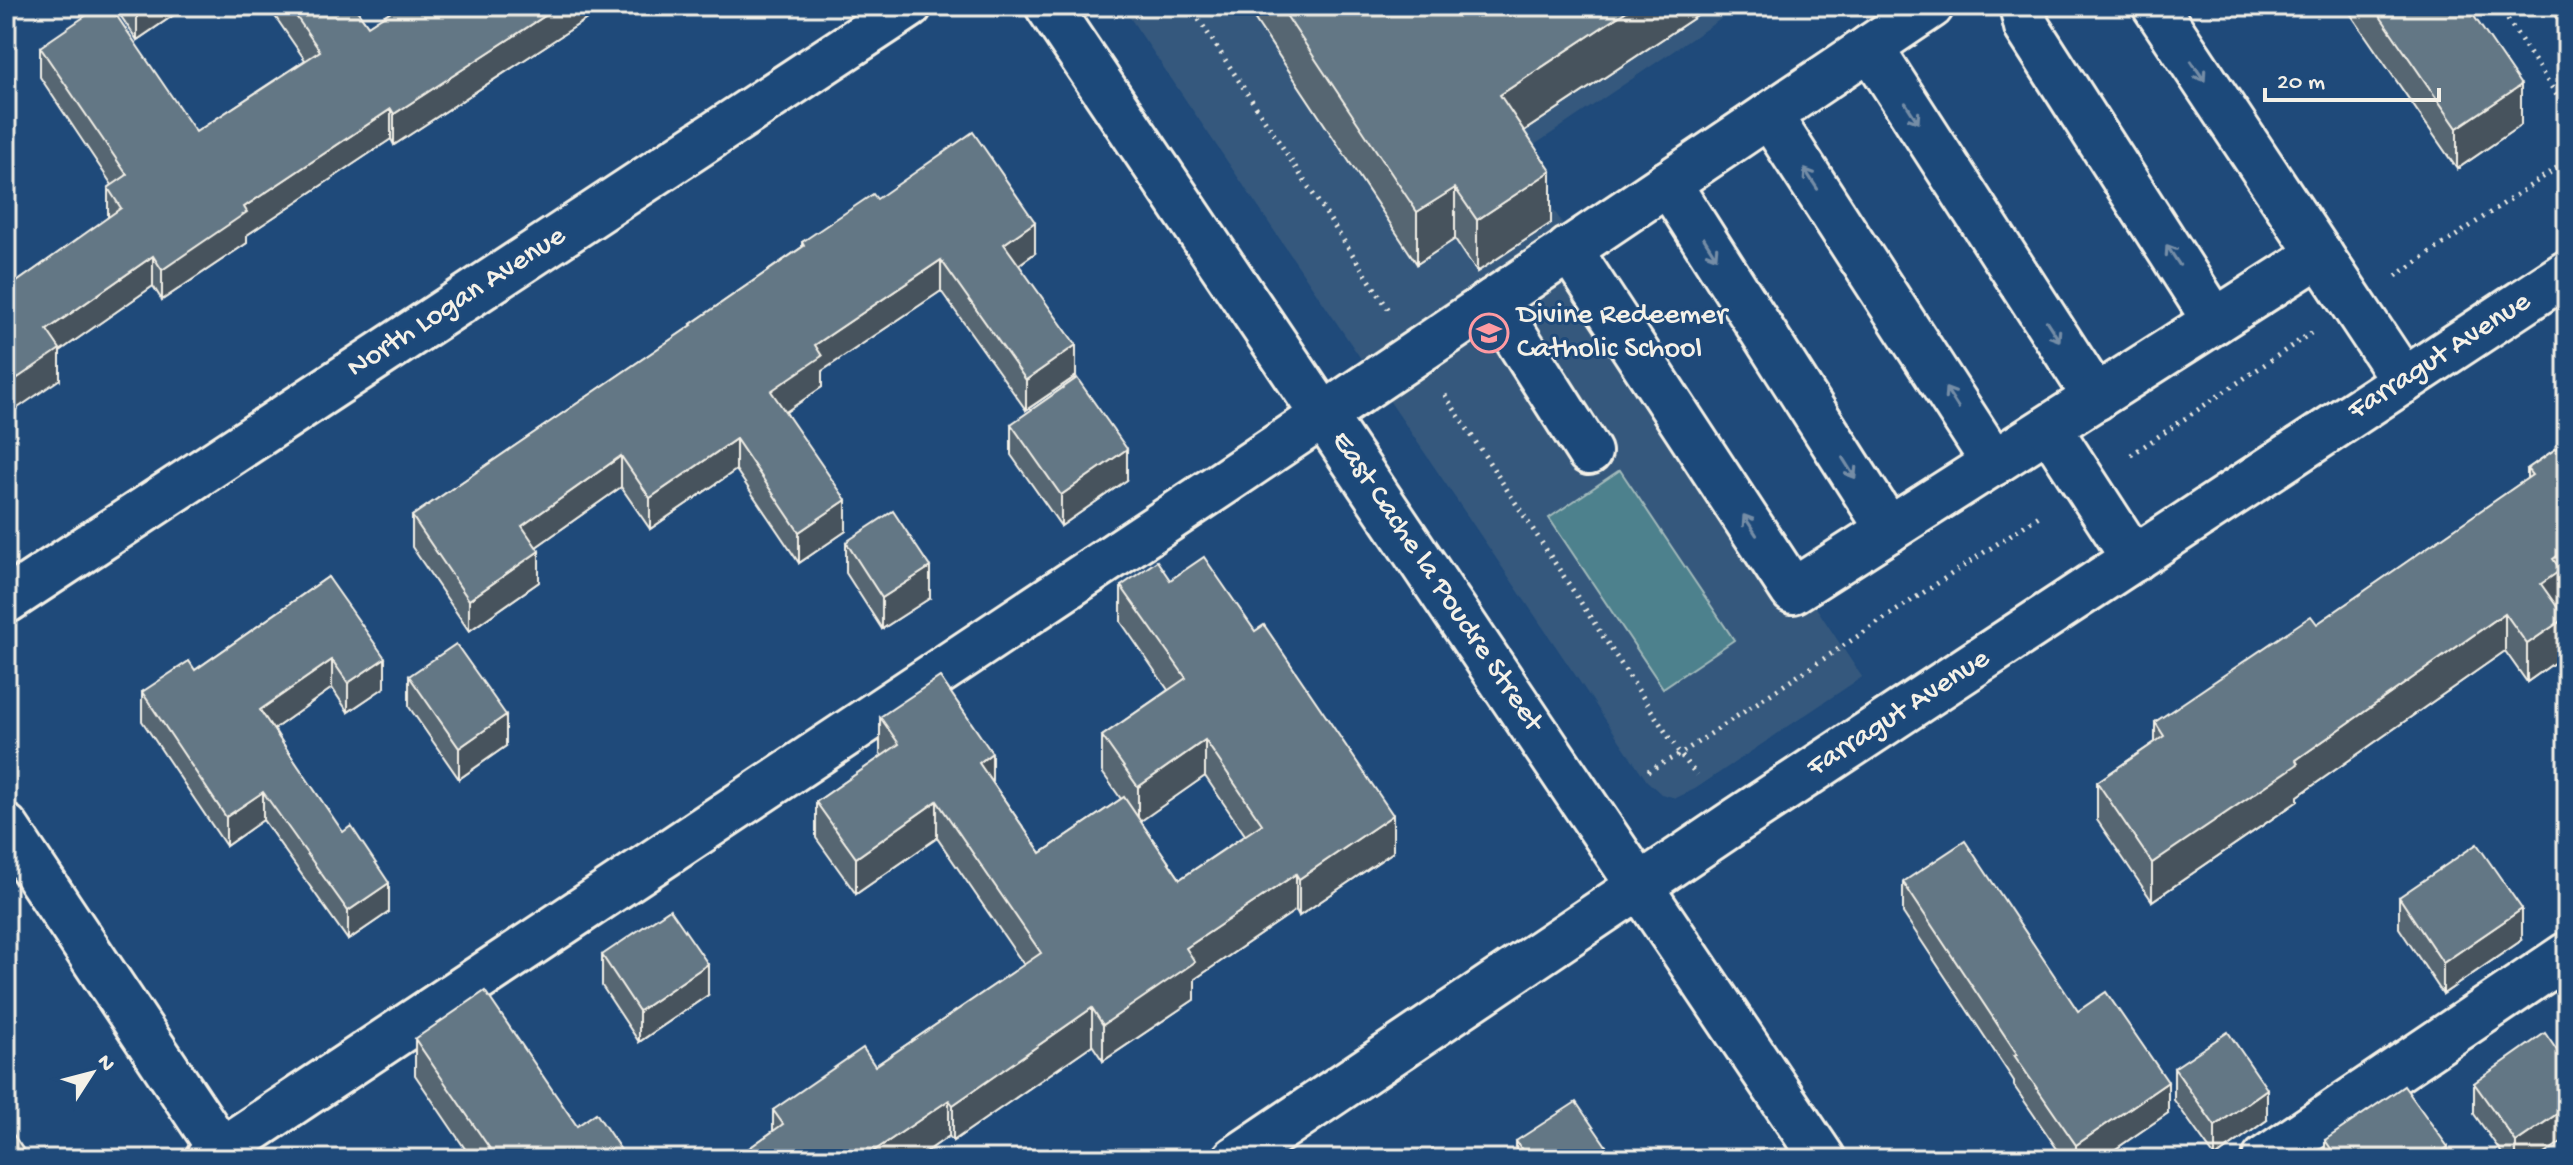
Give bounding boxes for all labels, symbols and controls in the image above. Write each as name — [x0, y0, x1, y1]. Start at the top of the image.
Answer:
scale bar — [2265, 52, 2439, 102]
one-way arrow — [2190, 59, 2206, 82]
text: 20 m — [2277, 69, 2325, 98]
one-way arrow — [1904, 101, 1920, 124]
one-way arrow — [1802, 168, 1818, 191]
street label: North Logan Avenue — [341, 219, 573, 387]
one-way arrow — [1702, 237, 1719, 259]
one-way arrow — [2165, 245, 2182, 267]
street label: Farragut Avenue — [2341, 285, 2538, 430]
place label: Divine Redeemer Catholic School — [1515, 299, 1729, 368]
school or university icon: Divine Redeemer Catholic School — [1468, 312, 1510, 354]
one-way arrow — [2044, 320, 2061, 342]
one-way arrow — [1943, 387, 1960, 409]
street label: East Cache la Poudre Street — [1322, 425, 1551, 741]
one-way arrow — [1842, 456, 1858, 479]
one-way arrow — [1742, 515, 1759, 537]
street label: Farragut Avenue — [1800, 642, 1997, 787]
north arrow — [52, 1033, 132, 1113]
text: N — [90, 1050, 120, 1077]

